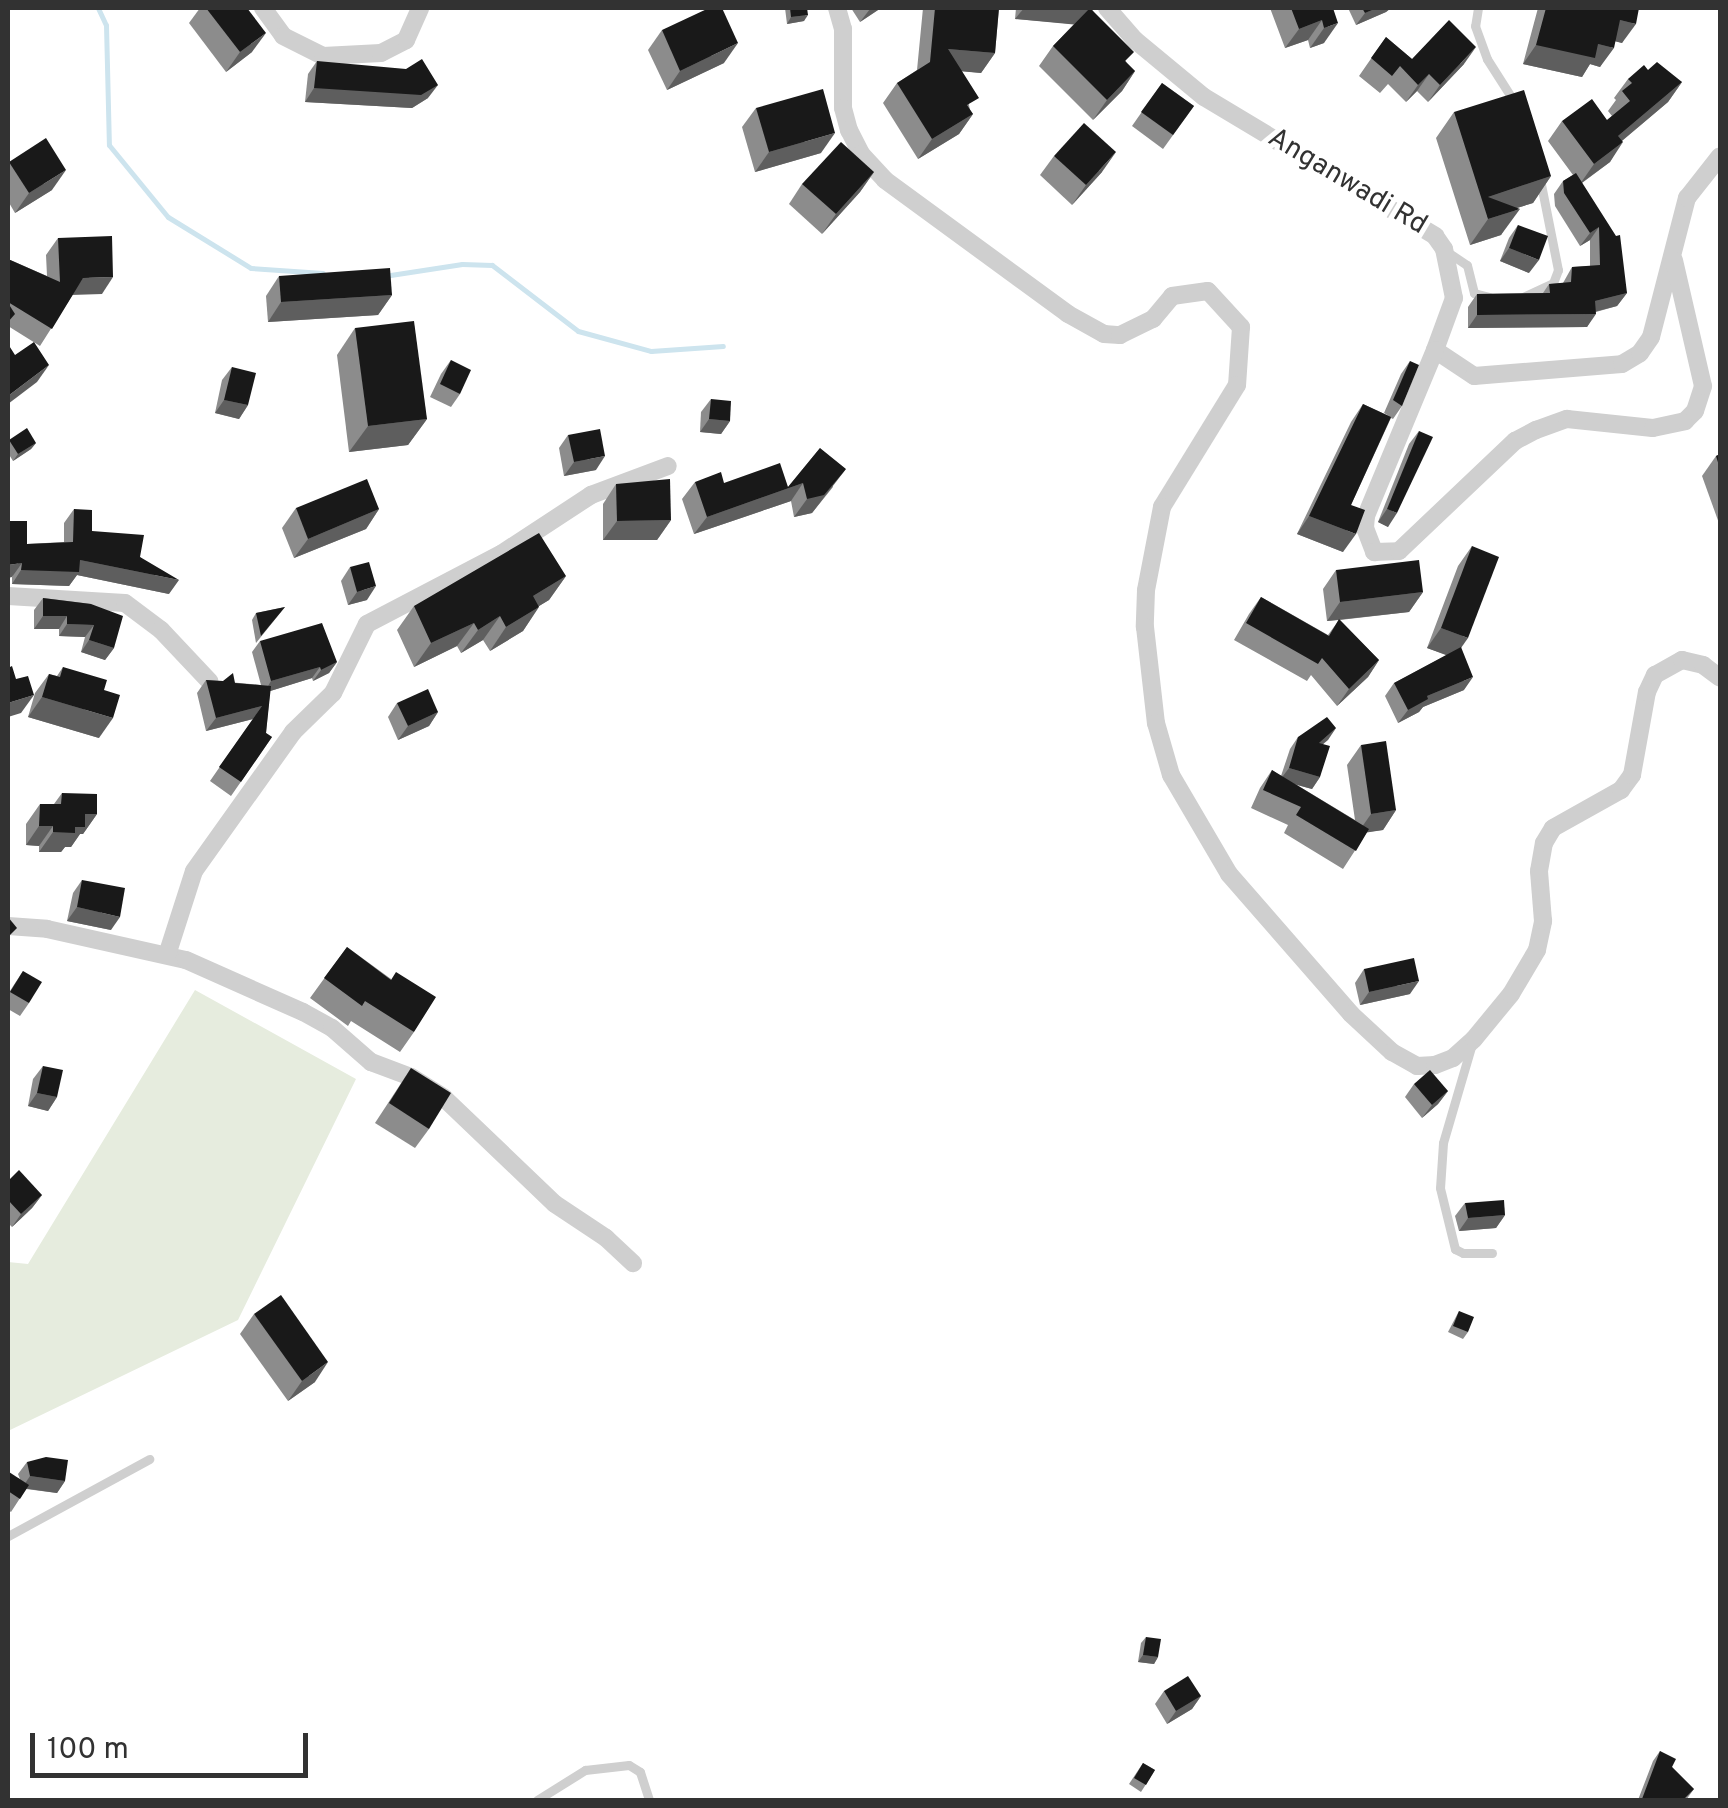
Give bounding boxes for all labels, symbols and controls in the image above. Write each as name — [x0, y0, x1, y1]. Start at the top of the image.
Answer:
street label: Anganwadi Rd — [1261, 121, 1433, 243]
scale bar — [35, 1713, 312, 1775]
text: 100 m — [47, 1732, 129, 1769]

